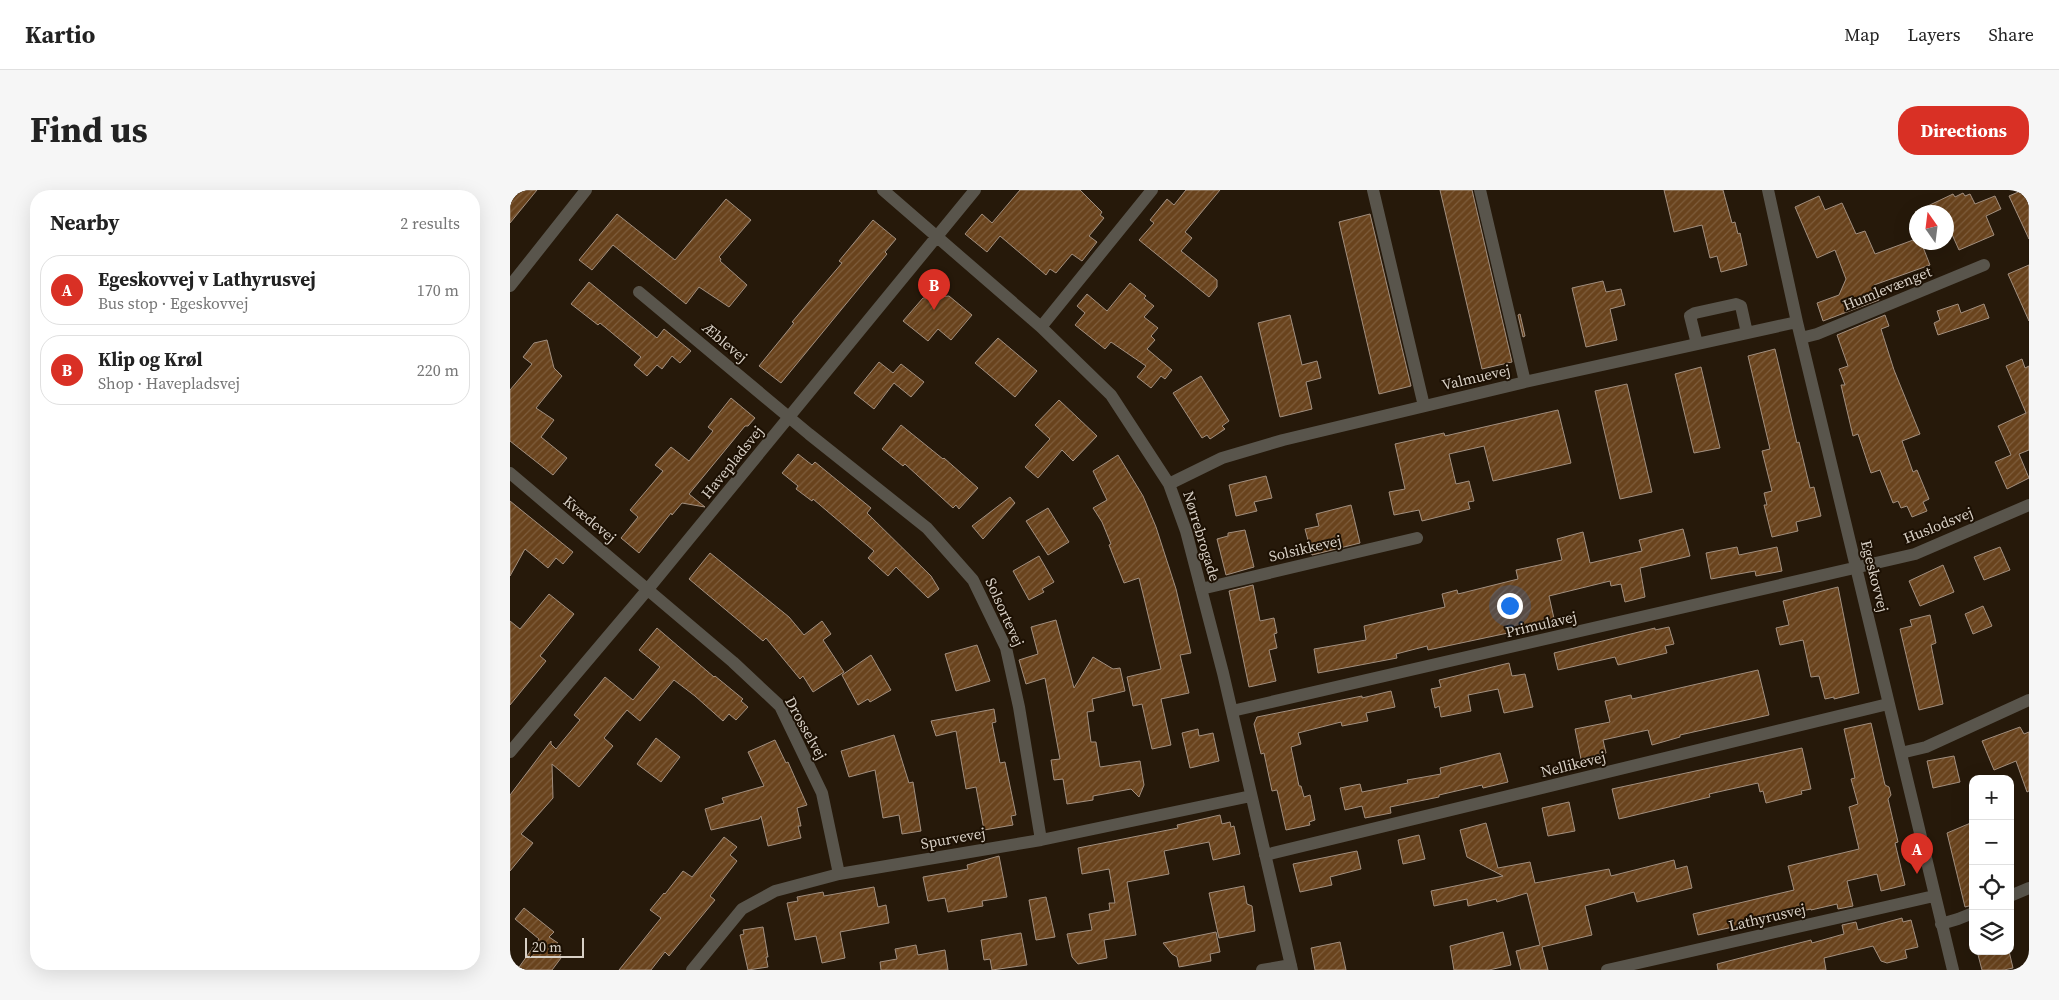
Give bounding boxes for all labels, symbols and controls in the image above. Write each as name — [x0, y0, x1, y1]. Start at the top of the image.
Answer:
text: Kartio — [25, 18, 95, 51]
text: Map — [1844, 22, 1879, 47]
text: Layers — [1907, 22, 1960, 47]
text: Share — [1988, 22, 2034, 47]
text: Find us — [30, 106, 148, 154]
button: Directions — [1898, 106, 2029, 155]
north arrow — [1909, 205, 1954, 250]
text: Nearby — [50, 208, 120, 237]
text: 2 results — [400, 212, 460, 234]
street label: Humlevænget — [1839, 261, 1935, 315]
text: Egeskovvej v Lathyrusvej — [98, 266, 316, 292]
pin: B — [918, 269, 950, 310]
text: A — [62, 279, 72, 301]
text: 170 m — [417, 279, 459, 301]
text: Bus stop · Egeskovvej — [98, 292, 248, 314]
street label: Æblevej — [698, 317, 752, 367]
text: Klip og Krøl — [98, 346, 203, 372]
text: B — [62, 359, 72, 381]
text: 220 m — [417, 359, 459, 381]
street label: Valmuevej — [1440, 359, 1512, 395]
text: Shop · Havepladsvej — [98, 372, 240, 394]
street label: Havepladsvej — [696, 421, 768, 503]
street label: Nørrebrogade — [1178, 488, 1226, 584]
street label: Kvædevej — [559, 491, 621, 547]
street label: Huslodsvej — [1900, 502, 1976, 548]
street label: Solsikkevej — [1267, 529, 1343, 567]
street label: Egeskovvej — [1856, 538, 1894, 614]
street label: Solsortevej — [981, 574, 1029, 650]
your location — [1497, 593, 1523, 619]
street label: Primulavej — [1503, 606, 1579, 642]
street label: Drosselvej — [780, 693, 832, 763]
street label: Nellikevej — [1538, 746, 1608, 782]
map controls — [1969, 775, 2014, 955]
button: + — [1969, 775, 2014, 820]
button: − — [1969, 820, 2014, 865]
street label: Spurvevej — [919, 822, 987, 854]
pin: A — [1901, 833, 1933, 874]
button: locate — [1969, 865, 2014, 910]
street label: Lathyrusvej — [1726, 898, 1808, 936]
button: layers — [1969, 910, 2014, 955]
scale bar — [525, 935, 584, 958]
text: 20 m — [532, 937, 562, 957]

